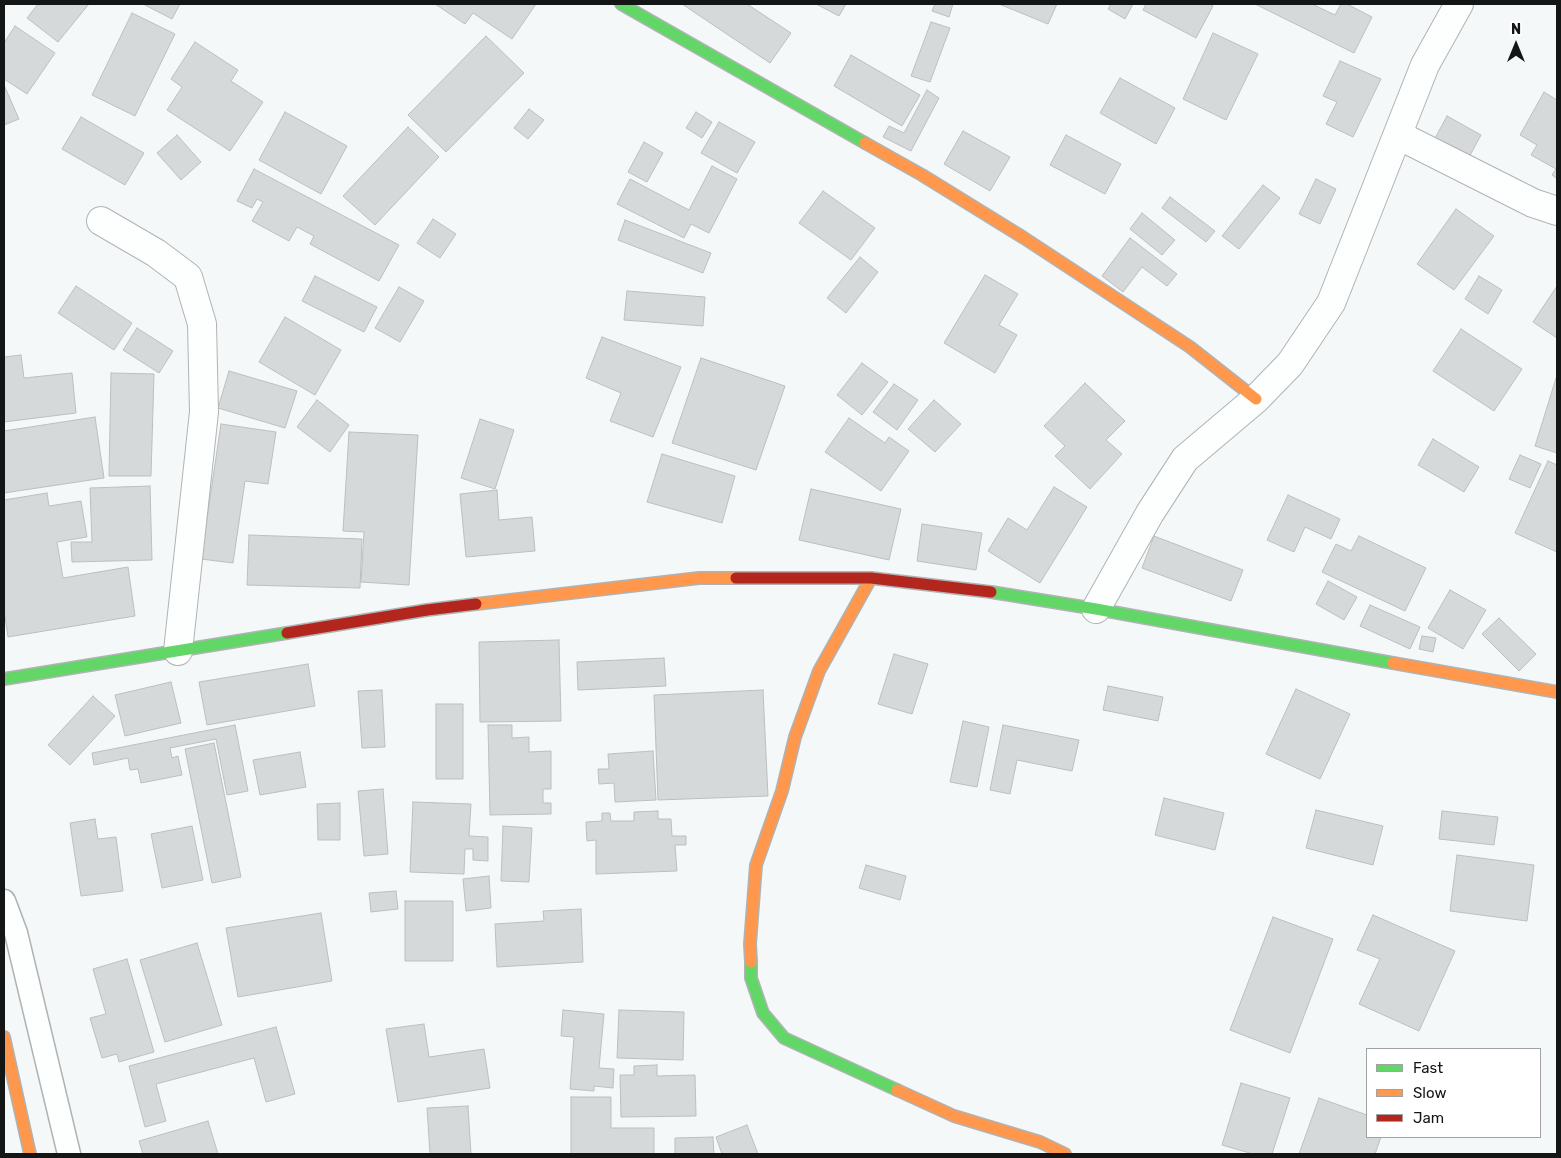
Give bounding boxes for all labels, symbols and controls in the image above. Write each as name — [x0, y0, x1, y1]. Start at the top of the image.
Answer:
north arrow — [1491, 20, 1541, 70]
text: N — [1511, 21, 1521, 38]
legend — [1366, 1048, 1541, 1138]
text: Fast — [1413, 1059, 1443, 1077]
text: Slow — [1413, 1084, 1446, 1102]
text: Jam — [1413, 1109, 1444, 1127]

